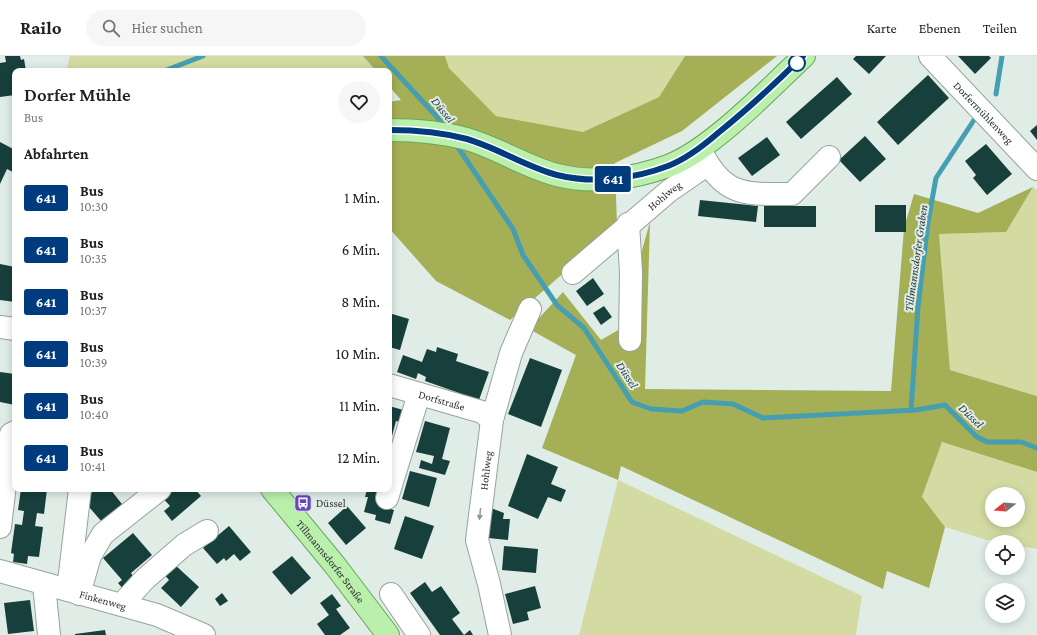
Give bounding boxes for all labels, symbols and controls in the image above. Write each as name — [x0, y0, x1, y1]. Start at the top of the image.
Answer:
search box — [86, 10, 366, 46]
text: Railo — [20, 17, 62, 38]
icon: search — [100, 17, 122, 39]
text: Hier suchen — [132, 20, 203, 36]
text: Karte — [867, 20, 897, 36]
text: Ebenen — [919, 20, 961, 36]
text: Teilen — [983, 20, 1017, 36]
unlabelled marker — [788, 54, 806, 72]
street label: Dorfermühlenweg — [951, 79, 1016, 147]
button: heart — [338, 81, 380, 123]
text: Dorfer Mühle — [24, 84, 131, 105]
water label: Düssel — [428, 94, 458, 126]
text: Bus — [24, 110, 43, 125]
text: Abfahrten — [24, 146, 89, 162]
line badge: 641 — [590, 166, 636, 192]
text: 641 — [603, 171, 623, 187]
street label: Hohlweg — [645, 178, 685, 213]
text: Bus — [80, 183, 103, 199]
text: 641 — [36, 190, 56, 206]
text: 1 Min. — [344, 190, 380, 206]
text: 10:30 — [80, 199, 108, 214]
water label: Tillmannsdorfer Graben — [902, 204, 930, 312]
text: Bus — [80, 235, 103, 251]
text: 641 — [36, 242, 56, 258]
text: 6 Min. — [342, 242, 380, 258]
text: 10:35 — [80, 251, 107, 266]
text: Bus — [80, 287, 103, 303]
text: 641 — [36, 294, 56, 310]
text: 8 Min. — [341, 294, 380, 310]
text: 10:37 — [80, 303, 107, 318]
text: Bus — [80, 339, 103, 355]
text: 641 — [36, 346, 56, 362]
text: 10 Min. — [336, 346, 380, 362]
text: 10:39 — [80, 355, 107, 370]
water label: Düssel — [613, 359, 641, 392]
street label: Dorfstraße — [417, 388, 467, 413]
text: Bus — [80, 391, 103, 407]
text: 641 — [36, 398, 56, 414]
text: 11 Min. — [339, 398, 380, 414]
water label: Düssel — [956, 401, 987, 432]
text: 10:40 — [80, 407, 109, 422]
text: Bus — [80, 443, 103, 459]
street label: Hohlweg — [477, 449, 495, 491]
text: 641 — [36, 450, 56, 466]
text: 12 Min. — [337, 450, 380, 466]
text: 10:41 — [80, 459, 106, 474]
north arrow — [985, 487, 1025, 527]
map controls — [985, 487, 1025, 623]
bus stop icon: Düssel — [293, 493, 313, 513]
place label: Düssel — [316, 497, 346, 509]
one-way arrow — [476, 508, 483, 520]
street label: Tillmannsdorfer Straße — [294, 517, 367, 605]
button: locate — [985, 535, 1025, 575]
button: layers — [985, 583, 1025, 623]
street label: Finkenweg — [78, 588, 129, 613]

